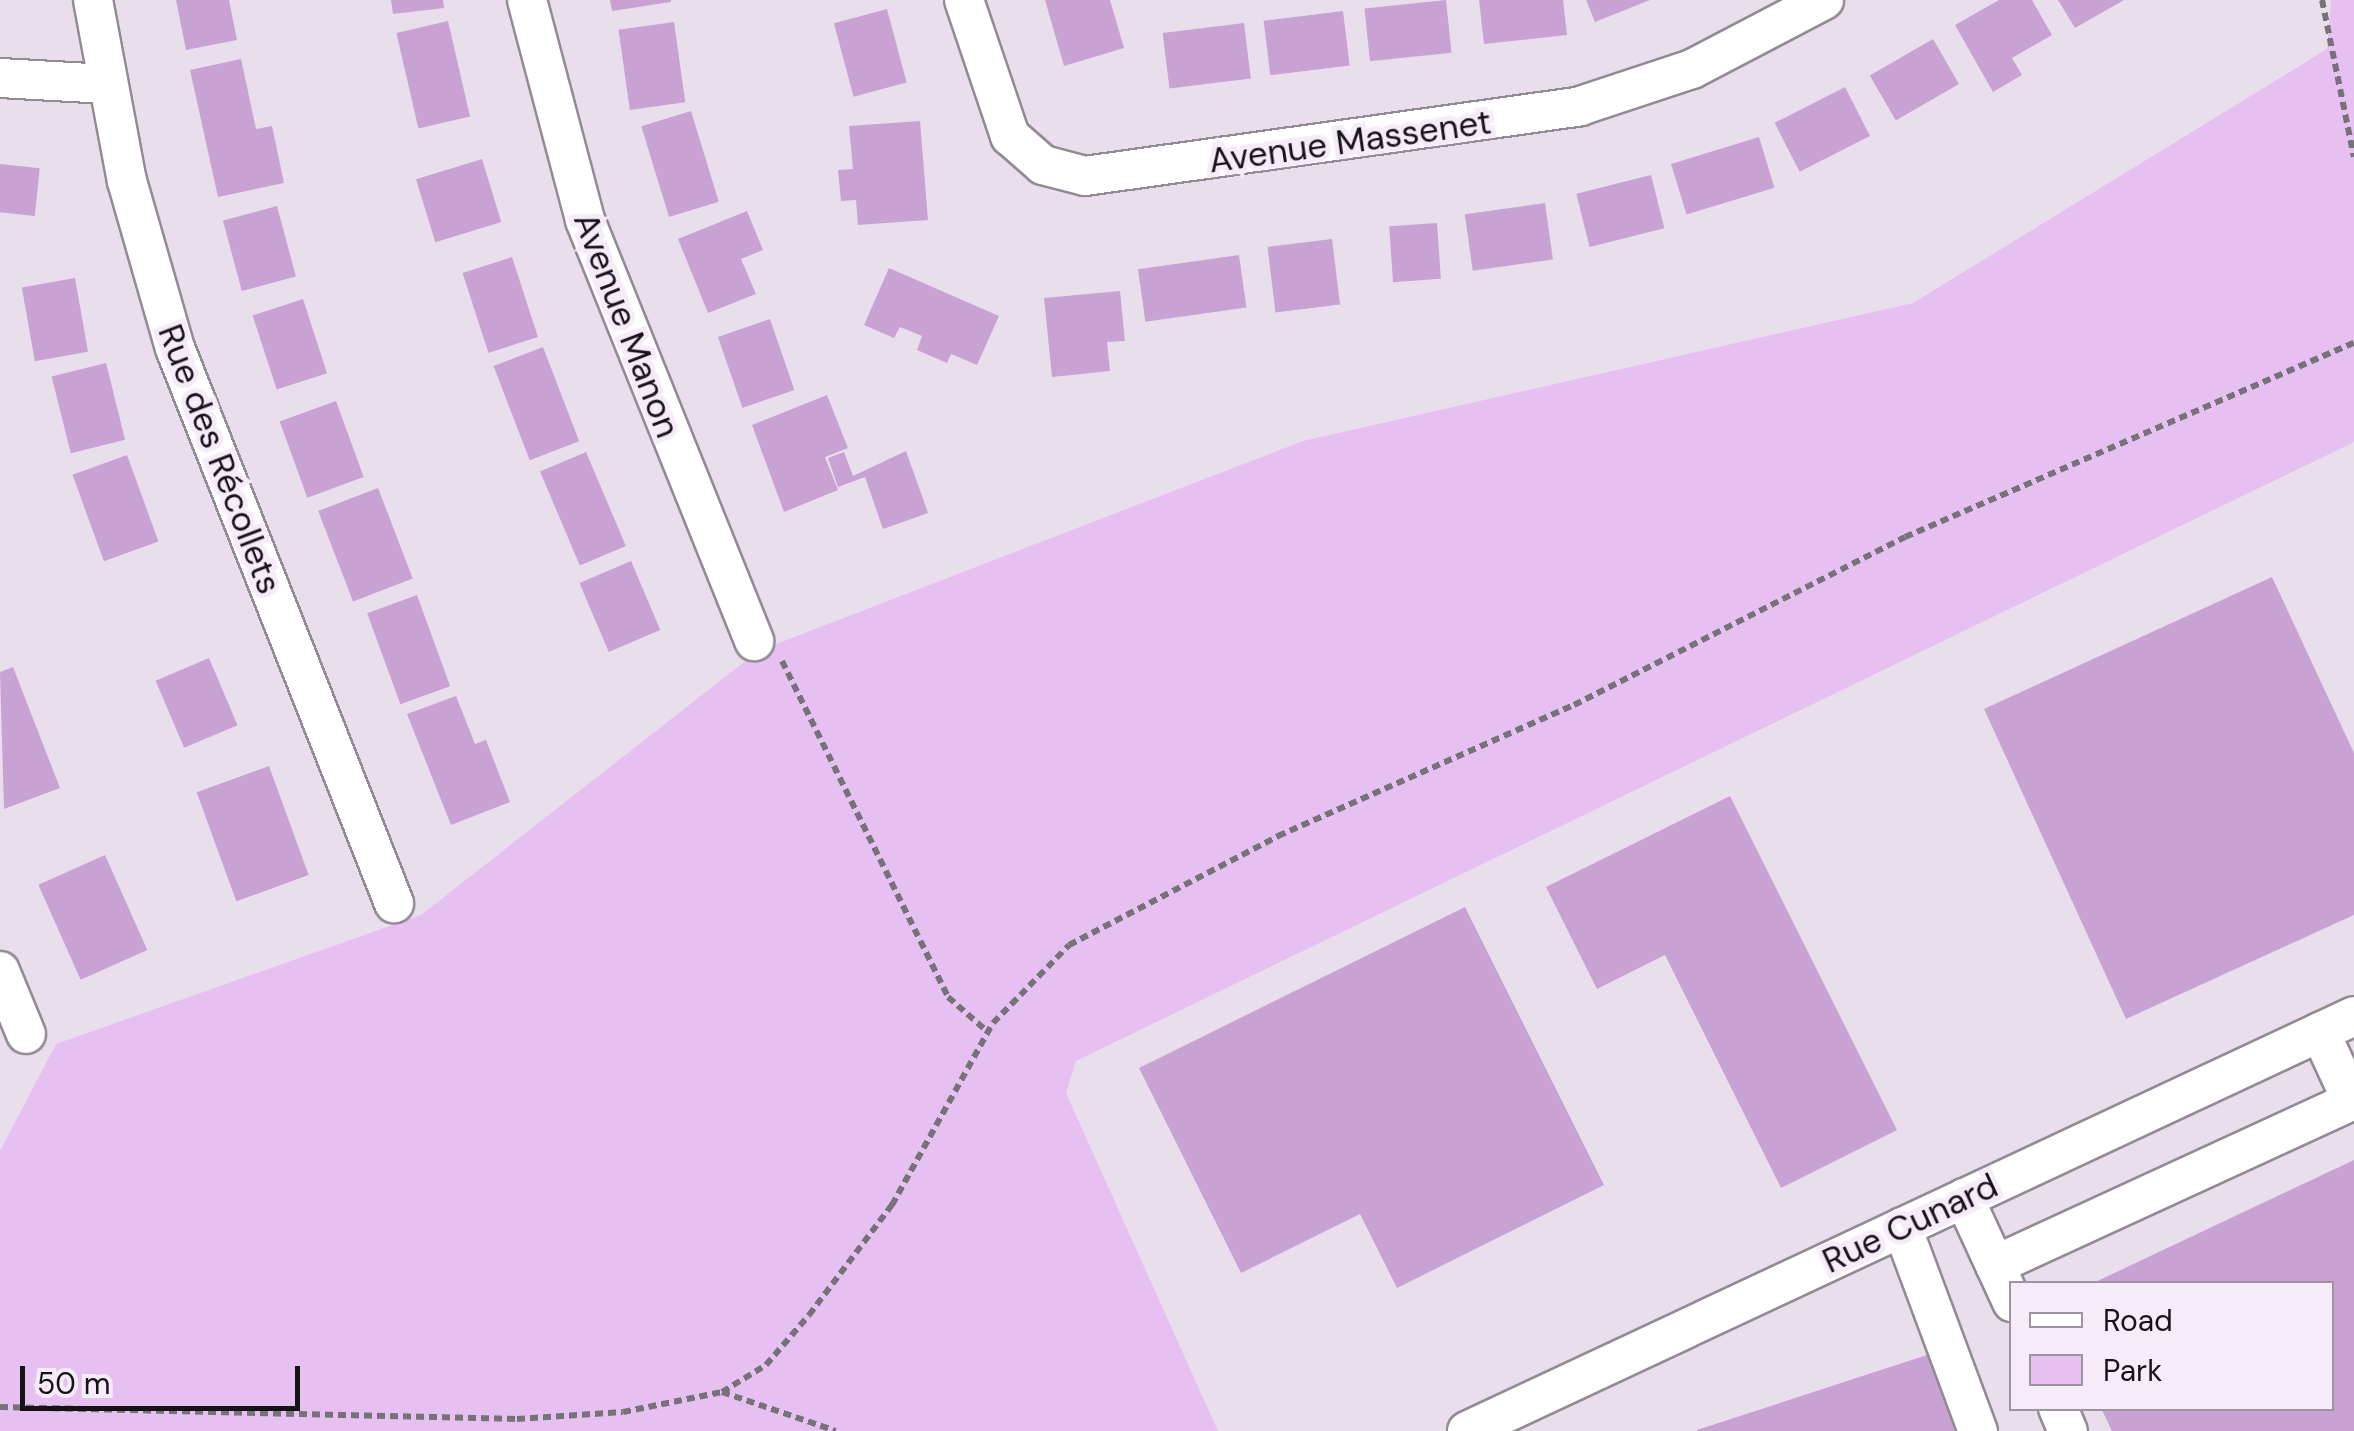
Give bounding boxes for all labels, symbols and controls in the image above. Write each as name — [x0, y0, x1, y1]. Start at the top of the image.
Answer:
street label: Avenue Massenet — [1206, 100, 1494, 182]
street label: Avenue Manon — [565, 207, 689, 443]
street label: Rue des Récollets — [149, 318, 291, 600]
street label: Rue Cunard — [1816, 1164, 2004, 1282]
legend — [2009, 1281, 2334, 1411]
text: Road — [2103, 1301, 2173, 1340]
scale bar — [25, 1346, 305, 1408]
text: Park — [2103, 1351, 2162, 1390]
text: 50 m — [37, 1364, 111, 1403]

